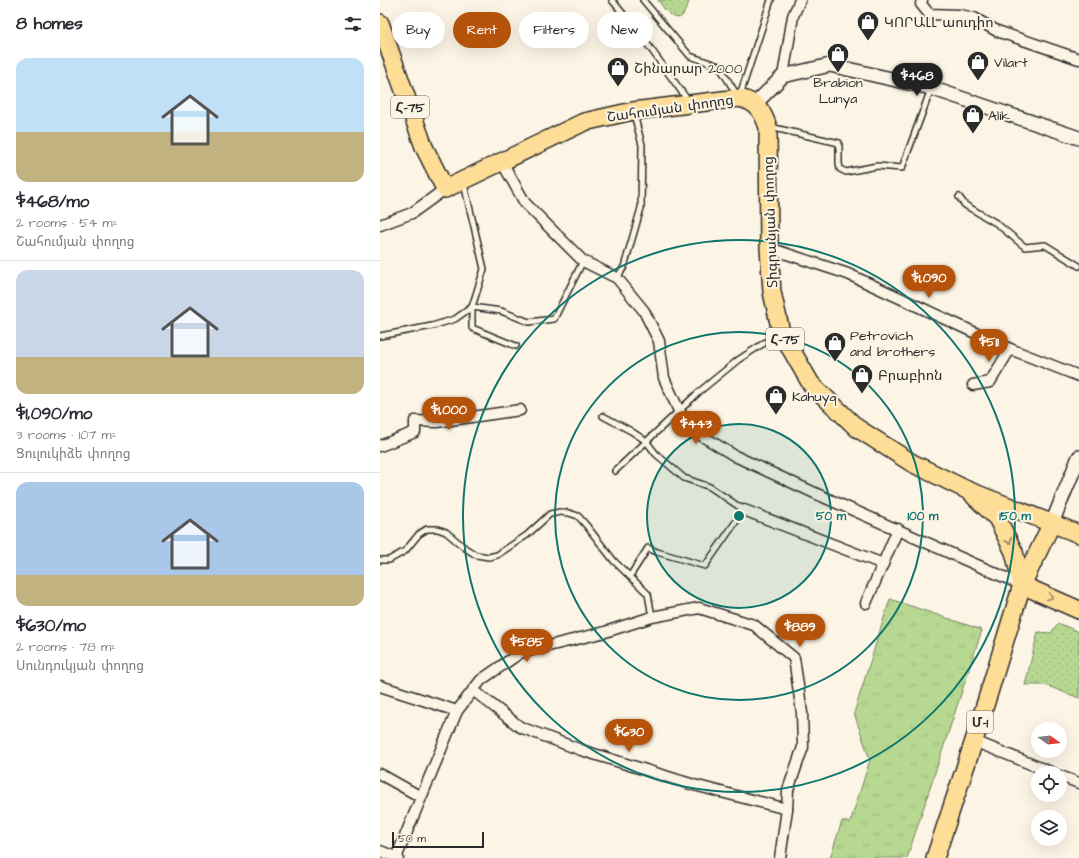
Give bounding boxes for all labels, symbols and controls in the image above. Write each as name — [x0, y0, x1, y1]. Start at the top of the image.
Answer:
shop icon: ԿՈՐԱԼԼ աուդիո — [855, 9, 881, 42]
text: 8 homes — [16, 12, 83, 36]
chip: Buy — [392, 12, 445, 48]
chip: Rent — [453, 12, 511, 48]
chip: Filters — [519, 12, 589, 48]
chip: New — [597, 12, 653, 48]
icon: filters — [342, 13, 364, 35]
place label: ԿՈՐԱԼԼ աուդիո — [884, 13, 994, 33]
shop icon: Brabion Lunya — [825, 41, 851, 74]
shop icon: Vilart — [965, 49, 991, 82]
place label: Vilart — [994, 53, 1028, 73]
shop icon: Շինարար 2000 — [605, 55, 631, 88]
place label: Շինարար 2000 — [634, 59, 743, 79]
pin: $468 — [893, 63, 941, 97]
text: $468 — [901, 67, 933, 85]
place label: Brabion Lunya — [813, 73, 863, 109]
icon: home — [154, 84, 226, 156]
street label: Շահումյան փողոց — [605, 90, 735, 128]
road number: Հ-75 — [391, 96, 429, 118]
shop icon: Alik — [960, 102, 986, 135]
place label: Alik — [988, 106, 1010, 126]
street label: Տիգրանյան փողոց — [759, 156, 783, 288]
text: $468/mo — [16, 190, 89, 214]
text: 2 rooms · 54 m² — [16, 214, 118, 232]
text: Շահումյան փողոց — [16, 233, 135, 251]
pin: $1,090 — [896, 265, 962, 299]
text: $1,090 — [911, 269, 947, 287]
icon: home — [154, 296, 226, 368]
place label: Petrovich and brothers — [850, 326, 935, 362]
road number: Հ-75 — [766, 328, 804, 350]
pin: $511 — [965, 329, 1013, 363]
shop icon: Petrovich and brothers — [822, 330, 848, 363]
text: $511 — [979, 333, 999, 351]
shop icon: Բրաբիոն — [849, 362, 875, 395]
place label: Բրաբիոն — [878, 366, 942, 386]
shop icon: Kahuyq — [763, 383, 789, 416]
place label: Kahuyq — [792, 387, 837, 407]
pin: $1,000 — [416, 397, 482, 431]
text: $1,000 — [431, 401, 467, 419]
text: $1,090/mo — [16, 402, 92, 426]
pin: $443 — [672, 411, 720, 445]
text: $443 — [680, 415, 712, 433]
text: 3 rooms · 107 m² — [16, 426, 117, 444]
text: Ցուլուկիձե փողոց — [16, 445, 130, 463]
icon: home — [154, 508, 226, 580]
text: 50 m — [816, 508, 847, 525]
text: 100 m — [908, 508, 939, 525]
text: 150 m — [999, 508, 1032, 525]
centre of rings — [732, 509, 746, 523]
one-way arrow — [1004, 537, 1012, 545]
one-way arrow — [1046, 592, 1054, 600]
text: $630/mo — [16, 614, 86, 638]
pin: $889 — [776, 614, 824, 648]
text: $889 — [784, 618, 816, 636]
pin: $585 — [503, 629, 551, 663]
text: $585 — [510, 633, 544, 651]
text: 2 rooms · 78 m² — [16, 638, 116, 656]
text: Սունդուկյան փողոց — [16, 657, 144, 675]
road number: Մ-1 — [967, 711, 993, 733]
pin: $630 — [605, 719, 653, 753]
north arrow — [1031, 722, 1067, 758]
map controls — [1031, 722, 1067, 846]
text: $630 — [614, 723, 644, 741]
button: locate — [1031, 766, 1067, 802]
button: layers — [1031, 810, 1067, 846]
scale bar — [392, 830, 484, 849]
text: 50 m — [398, 831, 426, 846]

